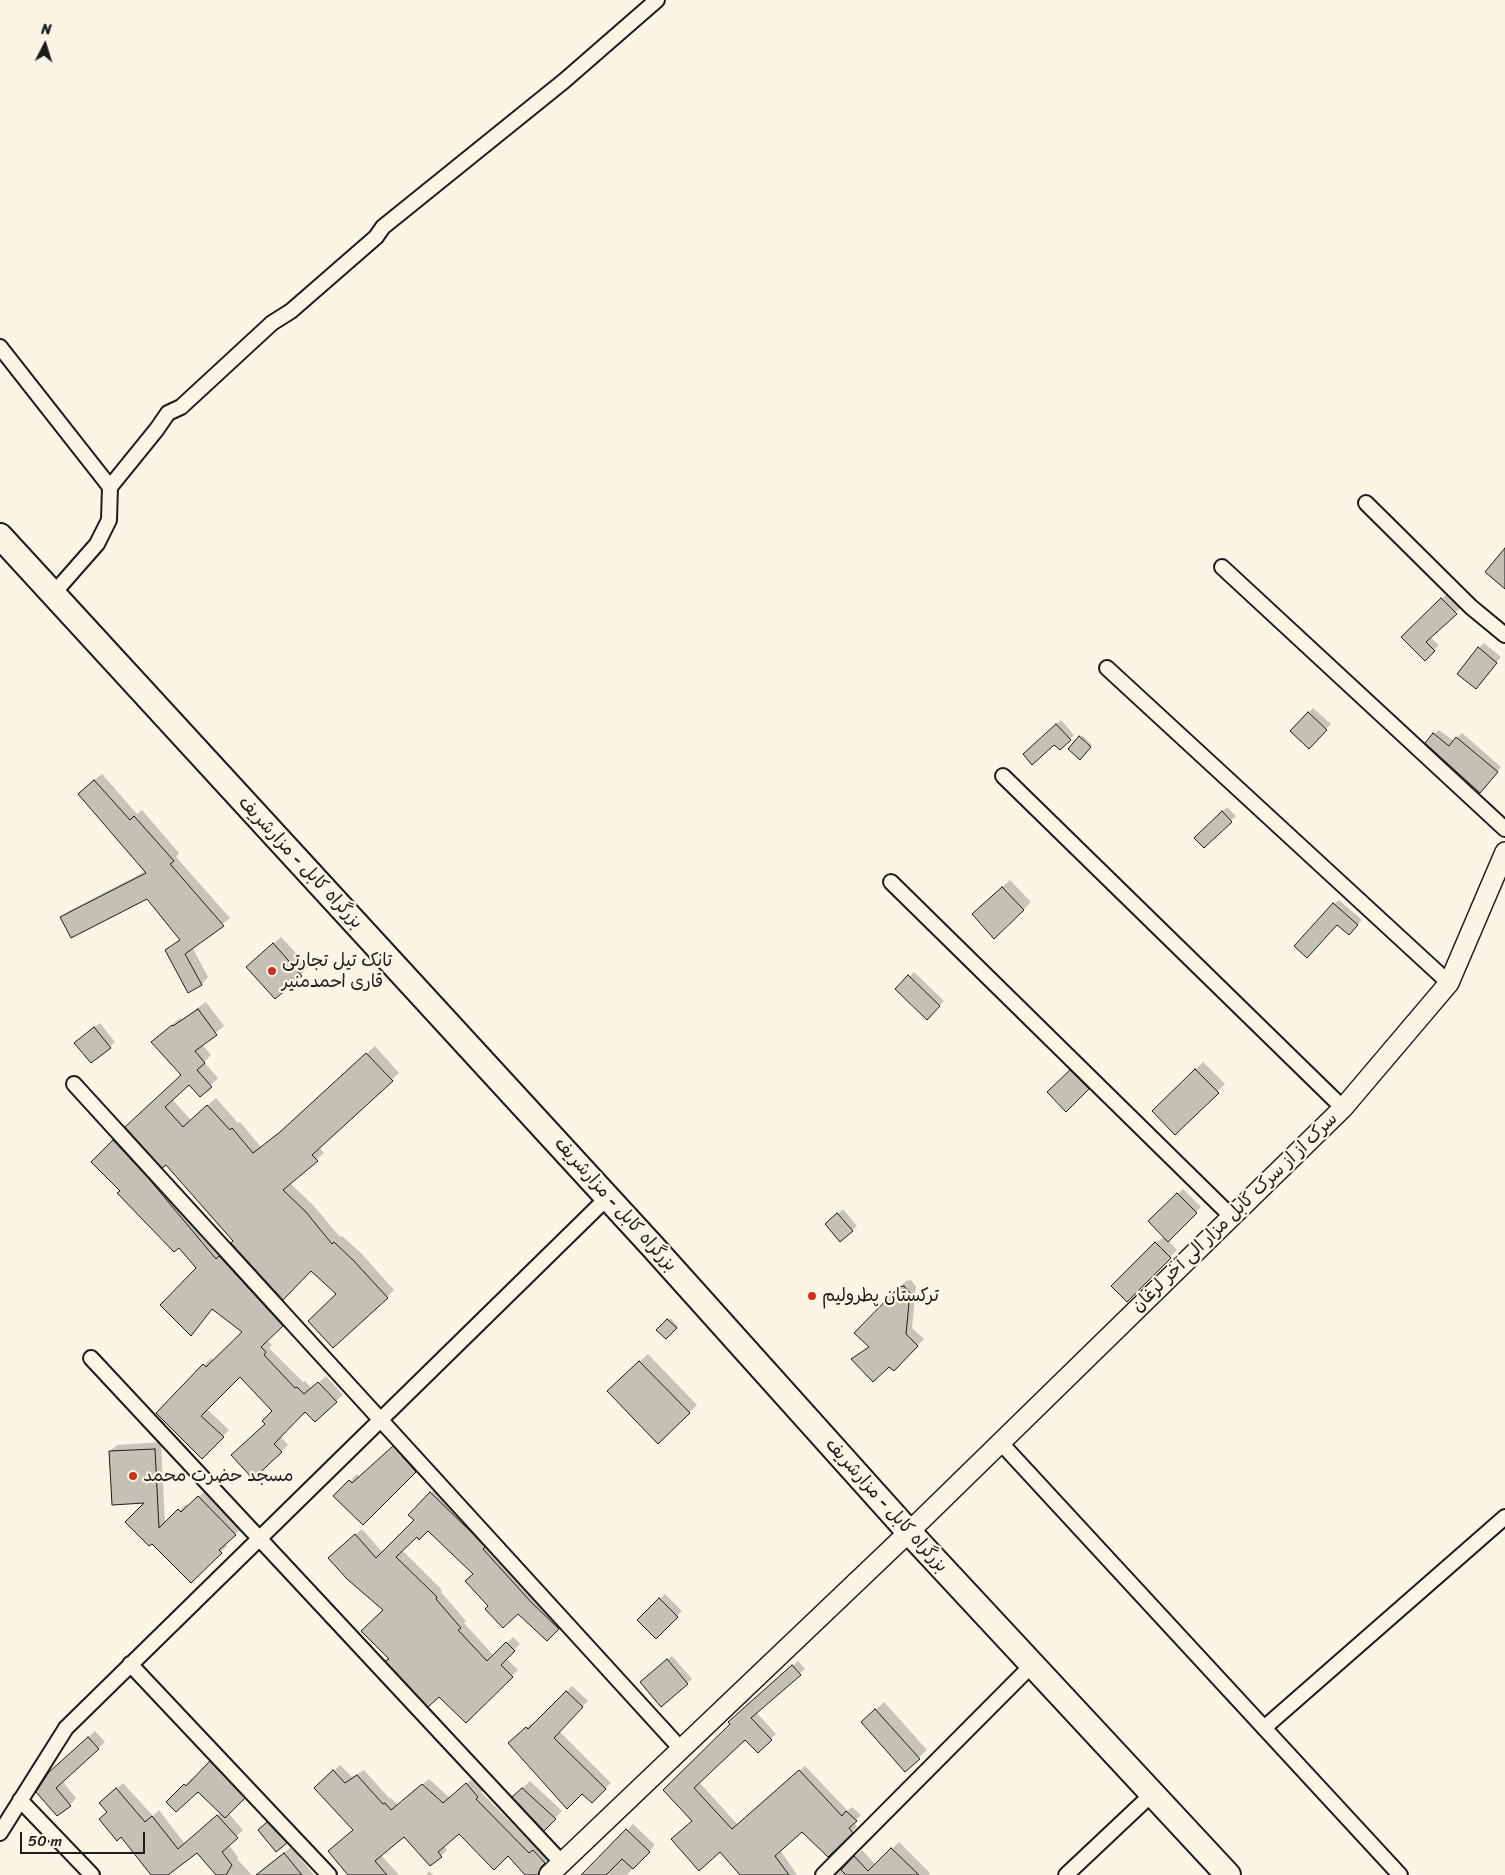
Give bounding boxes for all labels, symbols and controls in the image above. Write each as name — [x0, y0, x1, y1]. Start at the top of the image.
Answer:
text: N — [40, 17, 52, 42]
north arrow — [20, 20, 70, 70]
street label: بزرگراه کابل - مزارشریف — [233, 792, 367, 934]
place label: تانک تیل تجارتی قاری احمدمنیر — [282, 950, 392, 992]
marker: تانک تیل تجارتی قاری احمدمنیر — [266, 965, 278, 977]
street label: سرک از از سرک کابل مزار الی آخر لرغان — [1128, 1109, 1342, 1317]
street label: بزرگراه کابل - مزارشریف — [549, 1134, 681, 1276]
place label: ترکستان پطرولیم — [822, 1285, 939, 1307]
marker: ترکستان پطرولیم — [806, 1290, 818, 1302]
street label: بزرگراه کابل - مزارشریف — [820, 1435, 952, 1577]
place label: مسجد حضرت محمد — [143, 1465, 294, 1487]
marker: مسجد حضرت محمد — [127, 1470, 139, 1482]
scale bar — [22, 1822, 148, 1854]
text: 50 m — [28, 1828, 62, 1854]

